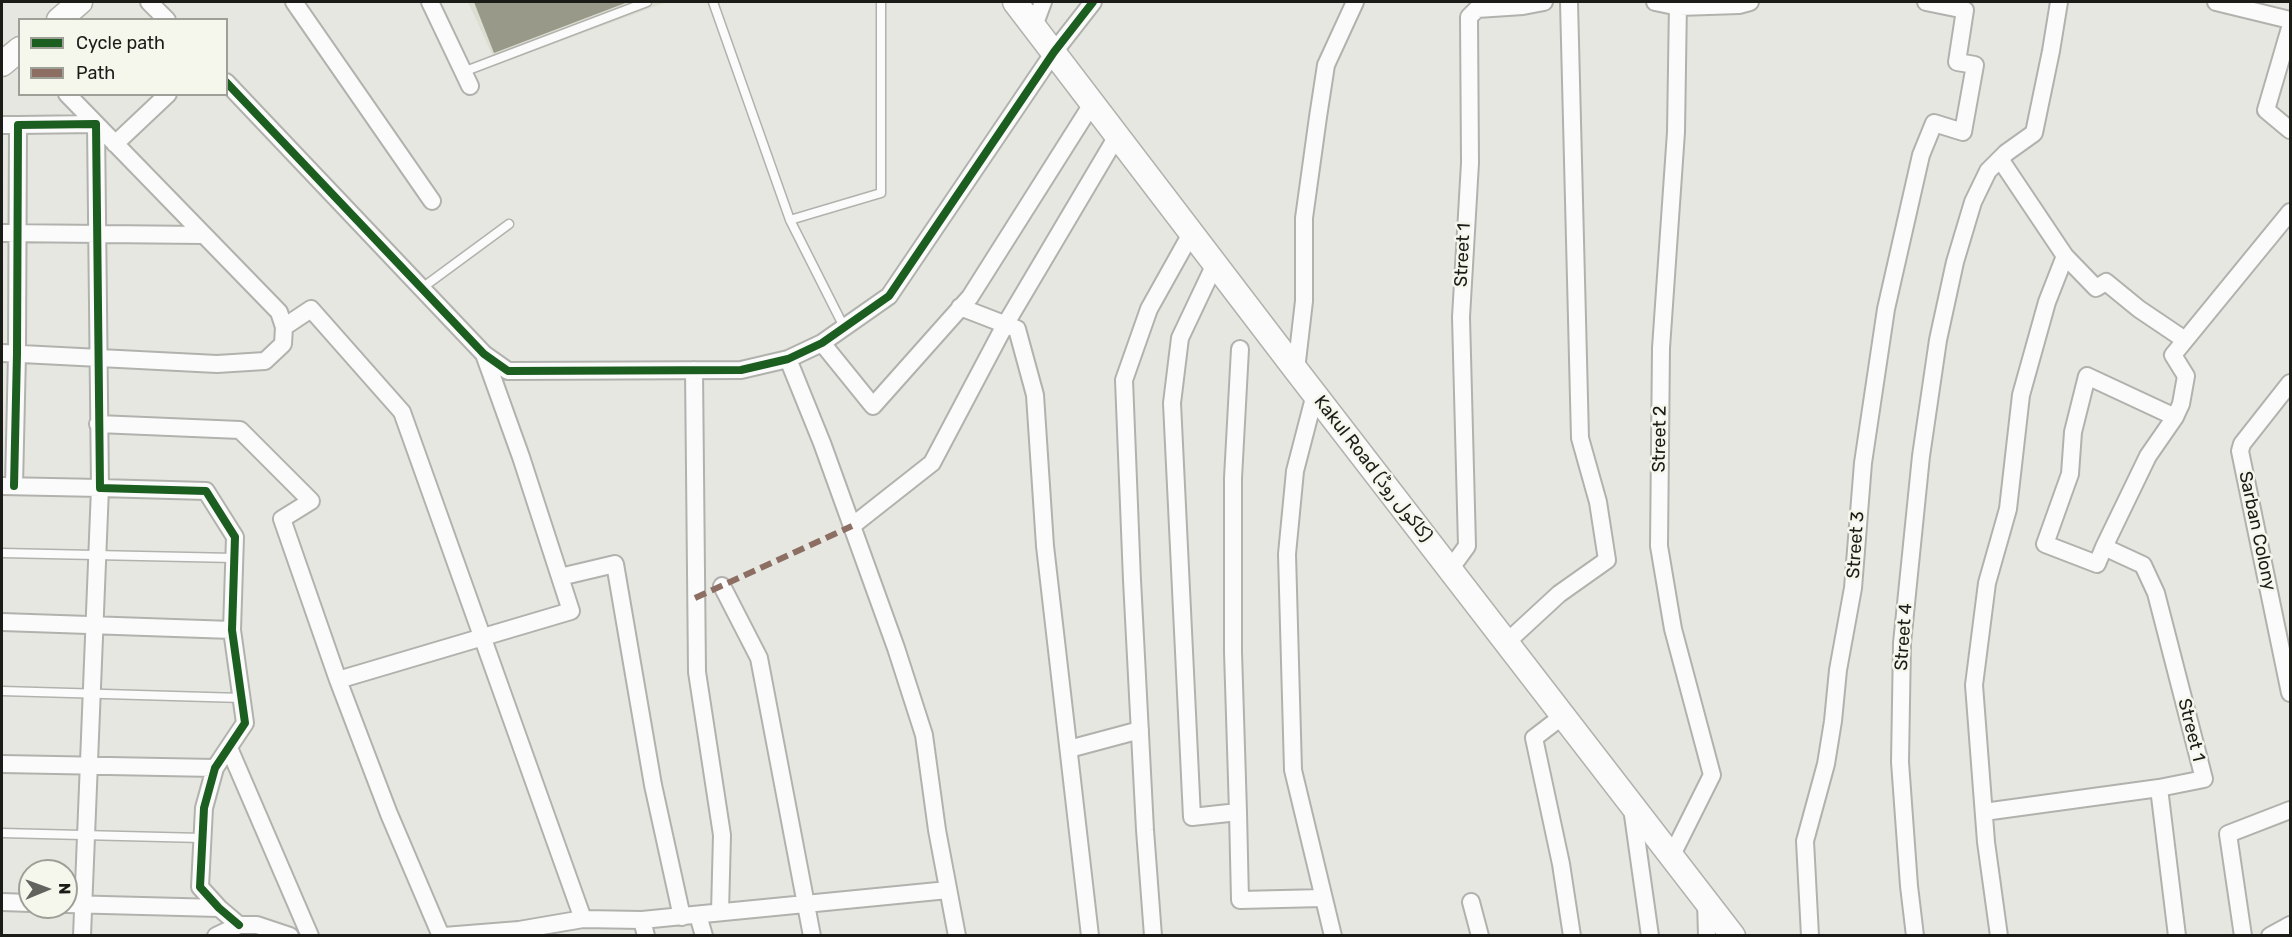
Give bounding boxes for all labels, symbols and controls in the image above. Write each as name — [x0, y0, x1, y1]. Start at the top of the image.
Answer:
legend — [18, 18, 228, 96]
text: Cycle path — [76, 32, 165, 54]
text: Path — [76, 62, 115, 84]
street label: Street 1 — [1451, 222, 1475, 288]
street label: Kakul Road (کاکول روڈ) — [1309, 391, 1437, 547]
street label: Street 2 — [1649, 405, 1671, 473]
street label: Sarban Colony — [2234, 469, 2280, 593]
street label: Street 3 — [1843, 511, 1869, 579]
street label: Street 4 — [1891, 603, 1917, 671]
street label: Street 1 — [2173, 696, 2209, 764]
north arrow — [18, 859, 78, 919]
text: N — [55, 883, 74, 895]

